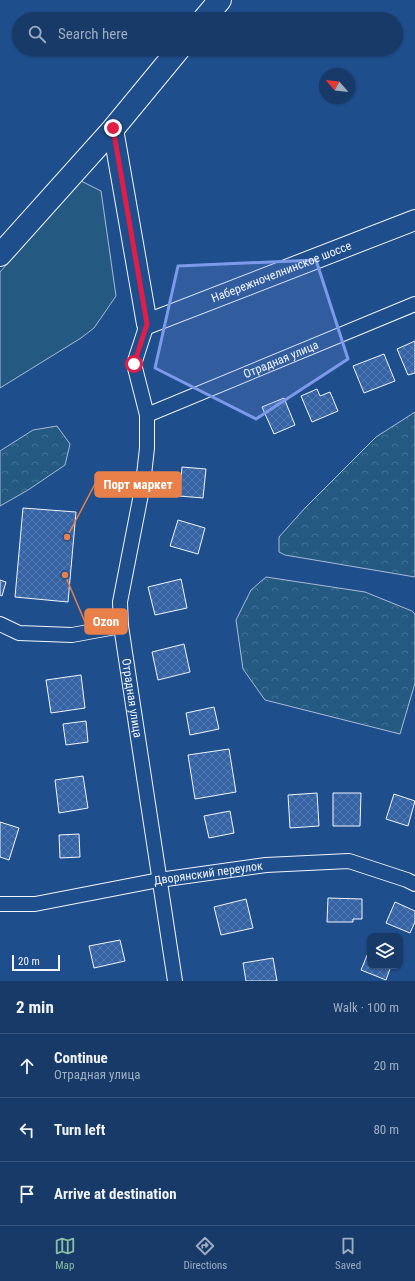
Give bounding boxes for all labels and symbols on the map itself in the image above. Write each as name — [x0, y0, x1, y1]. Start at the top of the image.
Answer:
north arrow — [319, 68, 355, 104]
route end — [104, 119, 122, 137]
street label: Набережночелнинское шоссе — [209, 238, 354, 305]
street label: Отрадная улица — [241, 338, 321, 381]
route start — [125, 355, 143, 373]
callout: Порт маркет — [95, 472, 181, 497]
text: Порт маркет — [103, 477, 173, 492]
callout: Ozon — [85, 609, 127, 634]
text: Ozon — [93, 614, 119, 629]
street label: Отрадная улица — [119, 657, 145, 739]
street label: Дворянский переулок — [152, 858, 264, 888]
scale bar — [12, 953, 60, 972]

